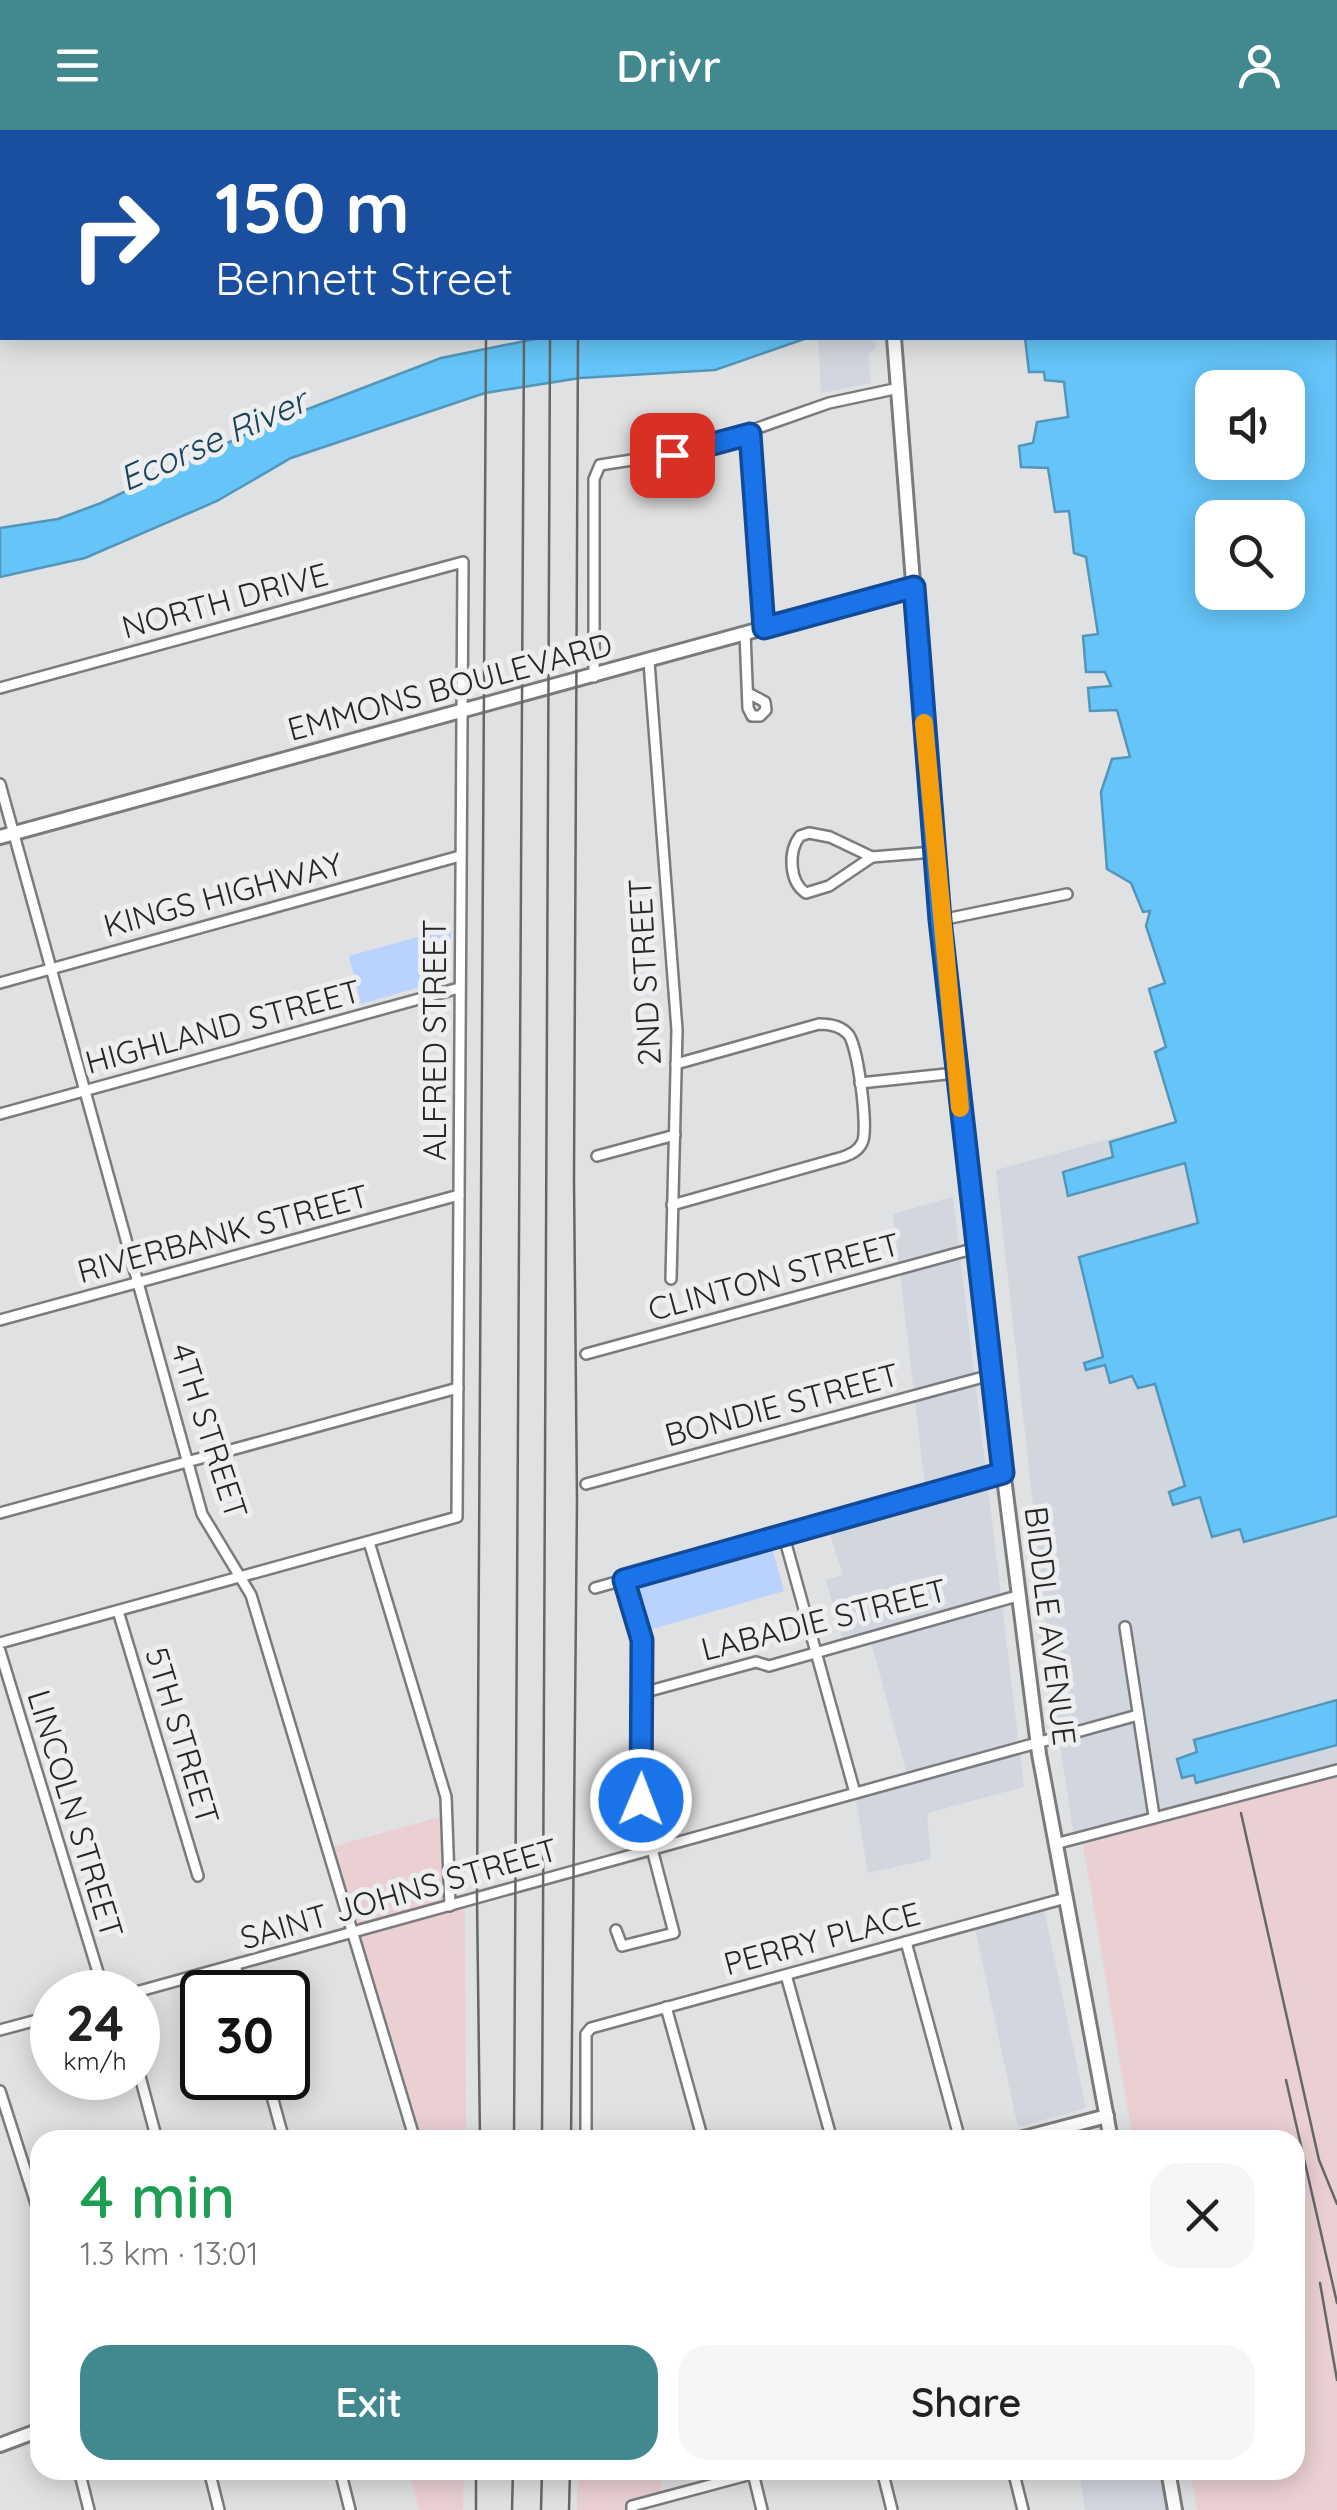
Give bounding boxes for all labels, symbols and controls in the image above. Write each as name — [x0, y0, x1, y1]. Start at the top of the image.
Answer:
text: Drivr — [616, 37, 721, 93]
icon: menu — [50, 38, 105, 93]
icon: person — [1232, 38, 1287, 93]
text: 150 m — [215, 163, 410, 251]
icon: right — [50, 170, 180, 300]
text: Bennett Street — [215, 250, 513, 306]
map controls — [1195, 370, 1305, 610]
button: sound — [1195, 370, 1305, 480]
water label: Ecorse River — [112, 376, 317, 500]
pin — [630, 413, 715, 498]
icon: arrive — [645, 428, 700, 483]
button: search — [1195, 500, 1305, 610]
street label: NORTH DRIVE — [117, 553, 332, 647]
street label: EMMONS BOULEVARD — [283, 623, 616, 749]
street label: KINGS HIGHWAY — [99, 843, 347, 945]
street label: 2ND STREET — [619, 878, 669, 1067]
street label: ALFRED STREET — [414, 919, 454, 1161]
street label: HIGHLAND STREET — [81, 970, 365, 1082]
street label: RIVERBANK STREET — [73, 1175, 373, 1291]
street label: CLINTON STREET — [644, 1223, 904, 1329]
street label: 4TH STREET — [163, 1338, 257, 1524]
street label: BONDIE STREET — [660, 1354, 903, 1455]
street label: BIDDLE AVENUE — [1016, 1504, 1085, 1748]
street label: LABADIE STREET — [697, 1569, 951, 1669]
street label: 5TH STREET — [137, 1642, 229, 1829]
street label: LINCOLN STREET — [19, 1685, 133, 1943]
position arrow — [589, 1748, 693, 1852]
street label: SAINT JOHNS STREET — [235, 1829, 562, 1958]
street label: PERRY PLACE — [719, 1893, 924, 1983]
speed limit sign: 30 — [180, 1970, 310, 2100]
text: 24 — [66, 1991, 124, 2054]
text: km/h — [63, 2045, 127, 2076]
text: 4 min — [80, 2158, 235, 2233]
button: close — [1150, 2163, 1255, 2268]
text: 1.3 km · 13:01 — [80, 2233, 259, 2273]
button: Exit — [80, 2345, 658, 2460]
button: Share — [678, 2345, 1255, 2460]

